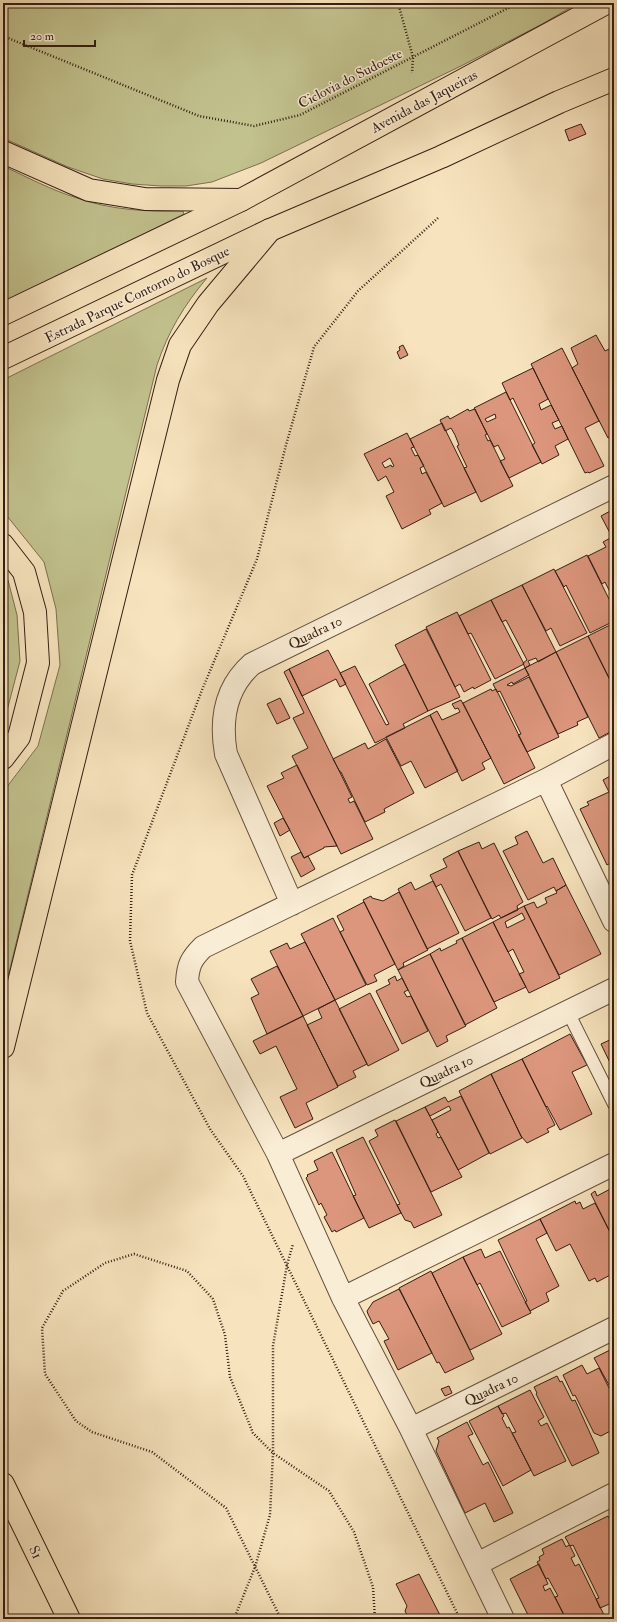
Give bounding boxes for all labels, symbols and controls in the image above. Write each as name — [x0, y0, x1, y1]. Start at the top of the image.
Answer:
scale bar — [24, 22, 95, 48]
text: 20 m — [30, 29, 55, 44]
street label: Ciclovia do Sudoeste — [295, 45, 405, 112]
street label: Avenida das Jaqueiras — [367, 66, 481, 137]
street label: Estrada Parque Contorno do Bosque — [42, 242, 232, 347]
street label: Quadra 10 — [286, 612, 345, 653]
street label: Quadra 10 — [417, 1051, 476, 1092]
street label: Quadra 10 — [462, 1369, 521, 1410]
street label: S1 — [25, 1543, 46, 1562]

